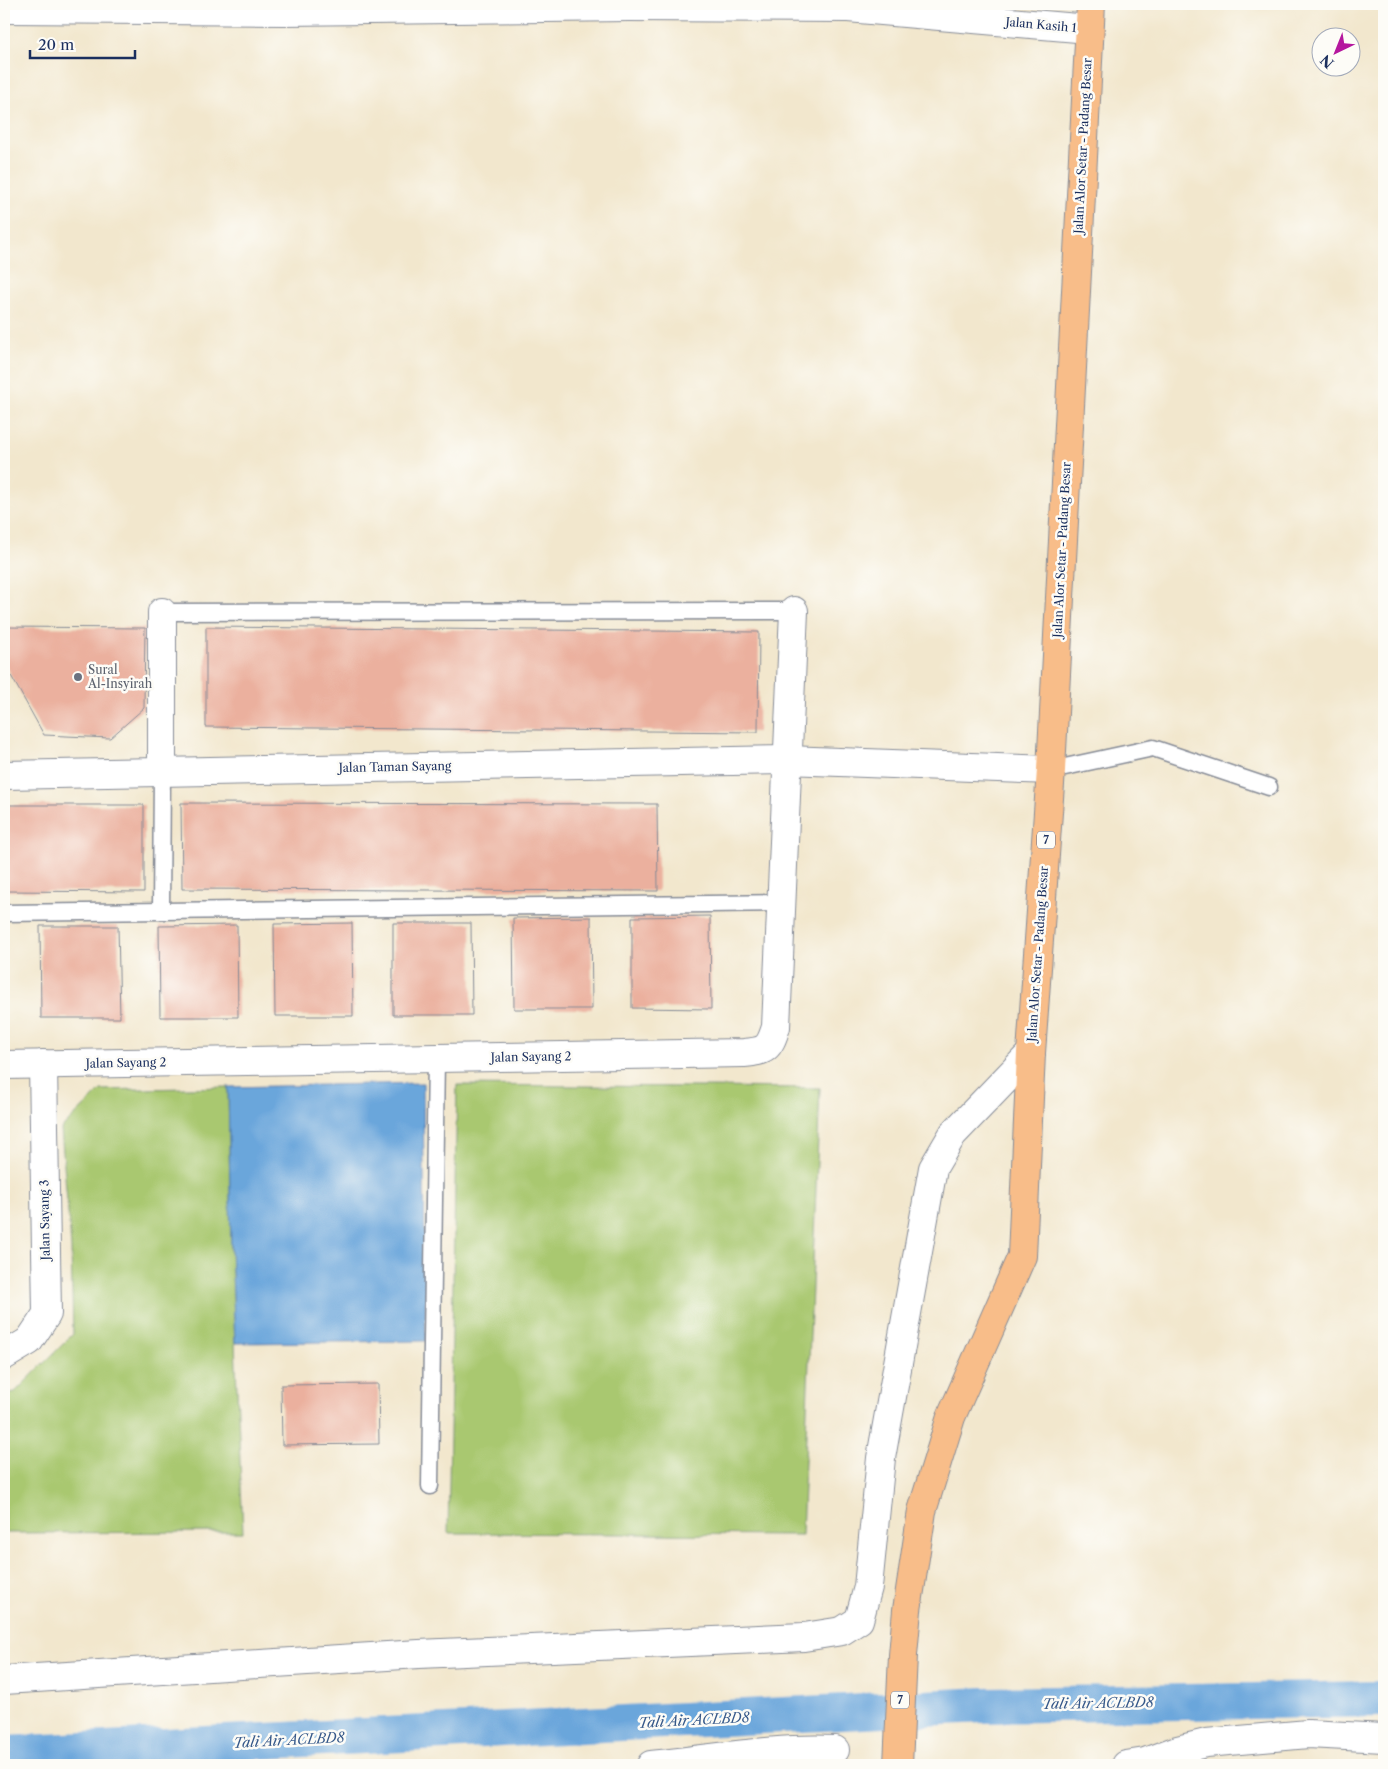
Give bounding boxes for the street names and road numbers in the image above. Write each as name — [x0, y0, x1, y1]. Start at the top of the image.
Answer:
street label: Jalan Kasih 1 — [1003, 14, 1077, 35]
street label: Jalan Alor Setar - Padang Besar — [1070, 58, 1095, 236]
street label: Jalan Alor Setar - Padang Besar — [1049, 462, 1074, 640]
street label: Jalan Taman Sayang — [336, 758, 452, 775]
road number: 7 — [1037, 832, 1055, 848]
street label: Jalan Alor Setar - Padang Besar — [1024, 866, 1051, 1044]
street label: Jalan Sayang 2 — [488, 1048, 572, 1065]
street label: Jalan Sayang 2 — [83, 1054, 167, 1071]
street label: Jalan Sayang 3 — [36, 1180, 53, 1262]
road number: 7 — [891, 1692, 909, 1708]

